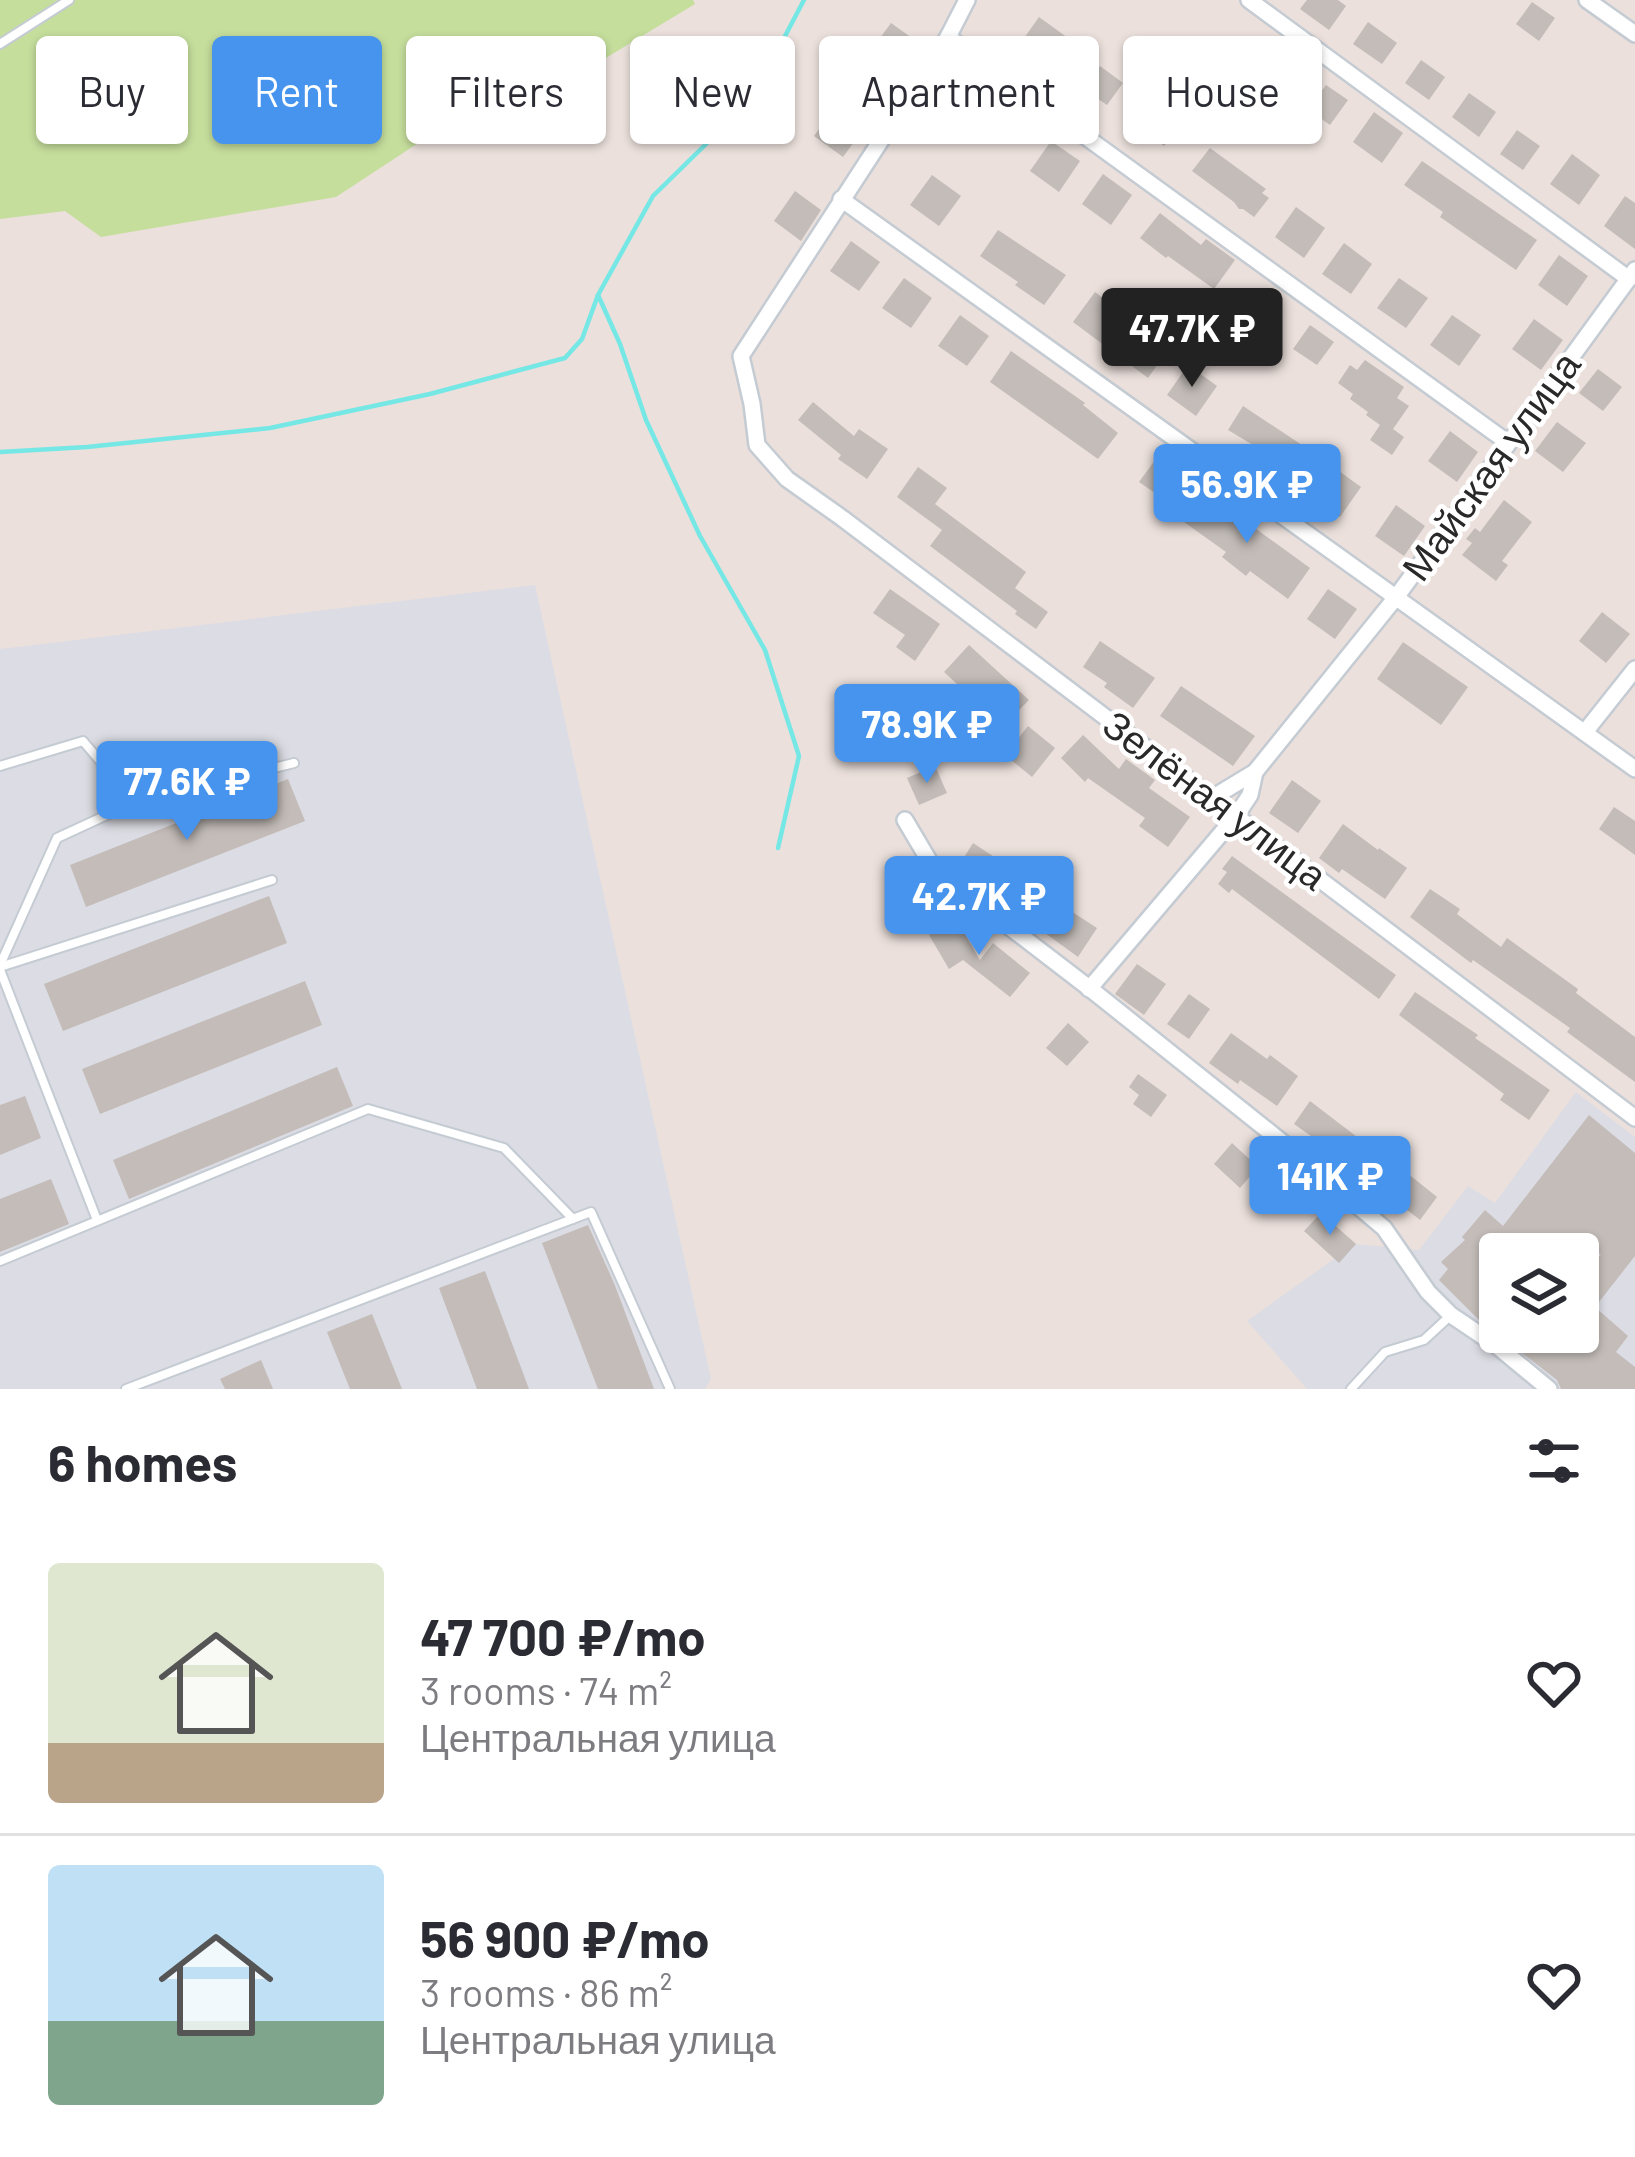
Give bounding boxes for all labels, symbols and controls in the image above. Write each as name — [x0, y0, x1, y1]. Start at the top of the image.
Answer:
chip: Buy — [36, 36, 188, 144]
chip: Rent — [212, 36, 382, 144]
chip: Filters — [406, 36, 606, 144]
chip: New — [630, 36, 795, 144]
chip: Apartment — [819, 36, 1099, 144]
chip: House — [1123, 36, 1322, 144]
pin: 47.7K ₽ — [1081, 288, 1303, 390]
text: 47.7K ₽ — [1129, 303, 1255, 350]
street label: Майская улица — [1391, 341, 1589, 589]
pin: 56.9K ₽ — [1136, 444, 1358, 546]
text: 56.9K ₽ — [1181, 459, 1313, 506]
pin: 78.9K ₽ — [816, 684, 1038, 786]
text: 78.9K ₽ — [861, 699, 993, 746]
street label: Зелёная улица — [1095, 699, 1337, 898]
pin: 77.6K ₽ — [76, 741, 298, 843]
text: 77.6K ₽ — [123, 756, 251, 803]
pin: 42.7K ₽ — [868, 856, 1090, 958]
text: 42.7K ₽ — [912, 871, 1046, 918]
pin: 141K ₽ — [1232, 1136, 1428, 1238]
text: 141K ₽ — [1276, 1151, 1384, 1198]
map controls — [1479, 1233, 1599, 1353]
button: layers — [1479, 1233, 1599, 1353]
icon: filters — [1521, 1428, 1587, 1494]
text: 6 homes — [48, 1431, 237, 1492]
text: 47 700 ₽/mo — [420, 1605, 706, 1666]
icon: home — [144, 1611, 288, 1755]
icon: heart — [1521, 1650, 1587, 1716]
text: 3 rooms · 74 m² — [420, 1666, 672, 1713]
text: Центральная улица — [420, 1713, 776, 1760]
text: 56 900 ₽/mo — [420, 1907, 710, 1968]
icon: home — [144, 1913, 288, 2057]
icon: heart — [1521, 1952, 1587, 2018]
text: 3 rooms · 86 m² — [420, 1968, 672, 2015]
text: Центральная улица — [420, 2015, 776, 2062]

